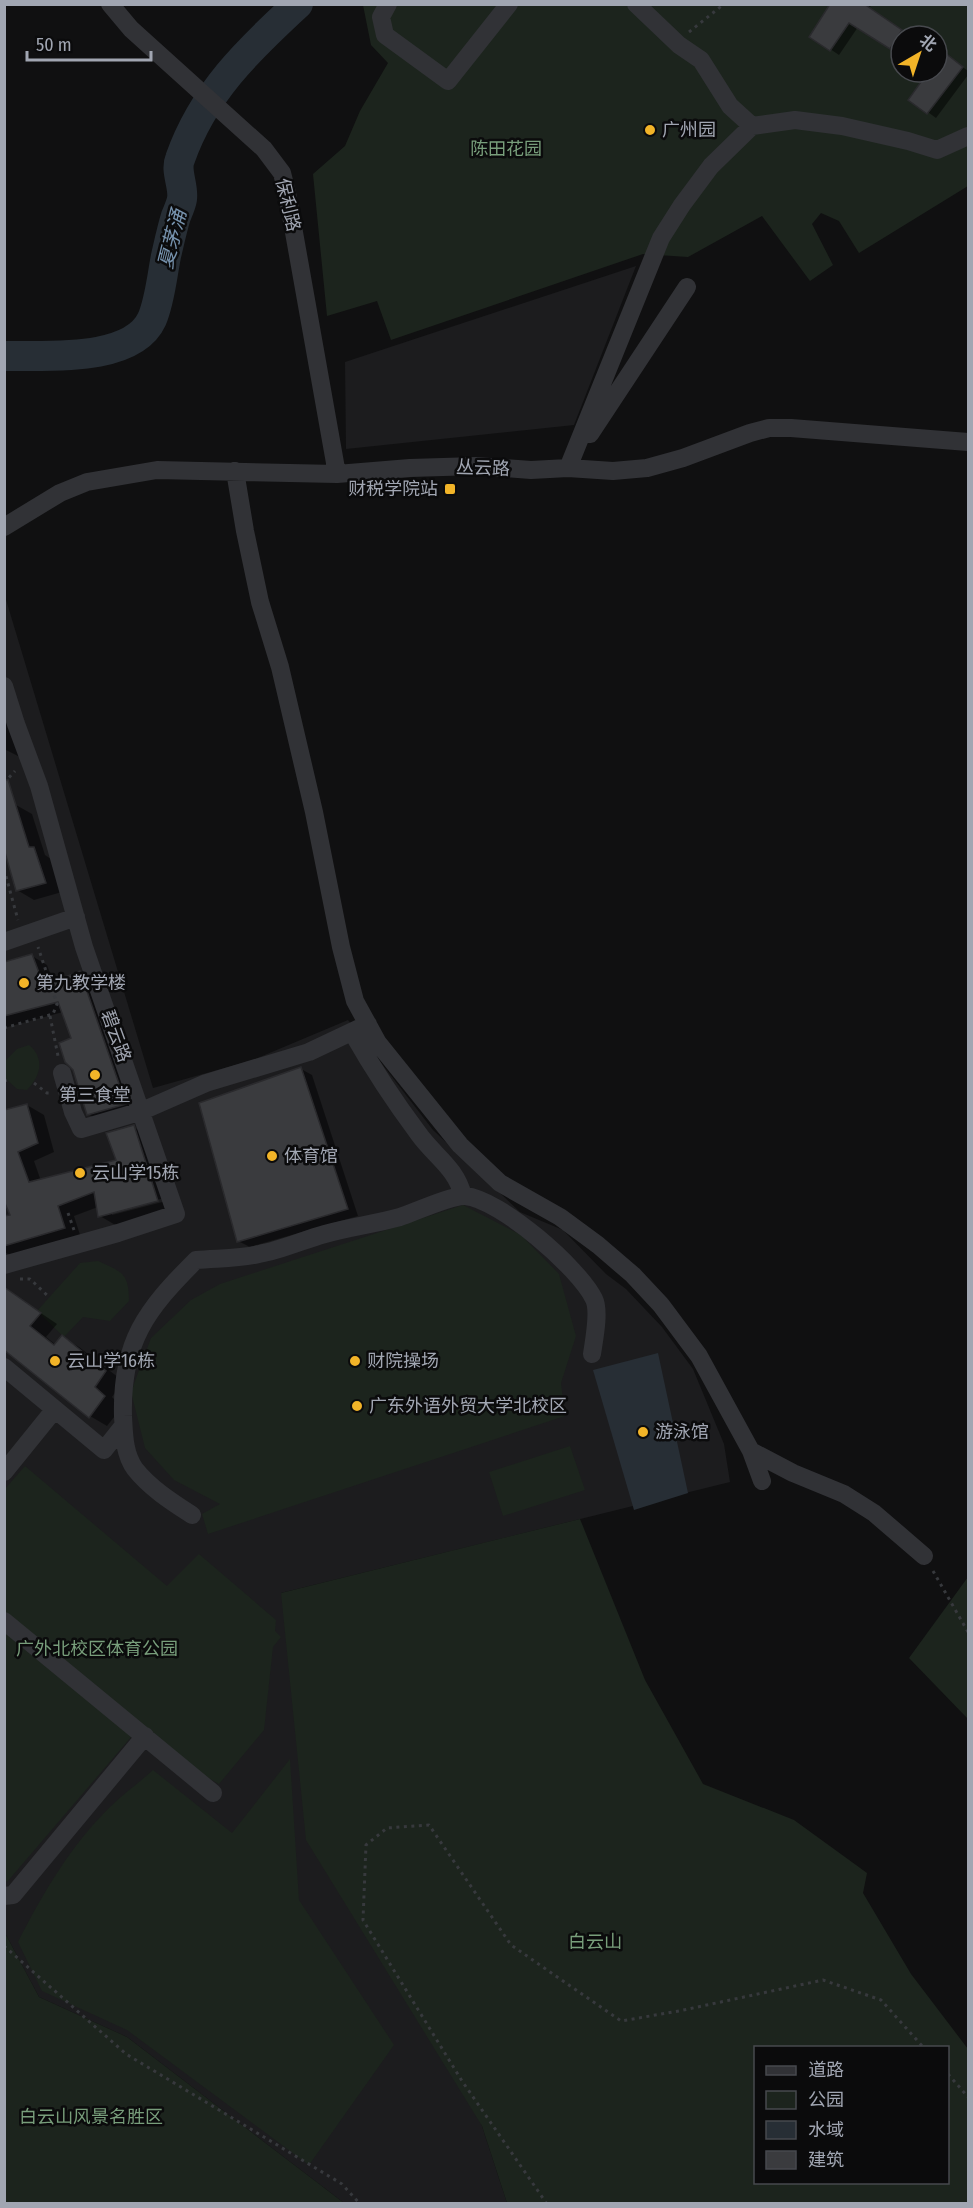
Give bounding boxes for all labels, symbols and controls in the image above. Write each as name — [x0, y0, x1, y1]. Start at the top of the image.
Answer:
scale bar — [27, 24, 152, 62]
north arrow — [889, 24, 949, 84]
text: 北 — [916, 30, 940, 55]
text: 50 m — [36, 34, 72, 56]
place label: 广州园 — [662, 119, 716, 141]
marker: 广州园 — [643, 123, 657, 137]
park label: 陈田花园 — [470, 138, 542, 160]
street label: 保利路 — [271, 176, 305, 234]
water label: 夏茅涌 — [153, 205, 191, 271]
street label: 丛云路 — [456, 456, 510, 480]
place label: 财税学院站 — [348, 478, 438, 500]
marker: 财税学院站 — [443, 482, 457, 496]
place label: 第九教学楼 — [36, 972, 126, 994]
marker: 第九教学楼 — [17, 976, 31, 990]
street label: 碧云路 — [96, 1007, 136, 1065]
marker: 第三食堂 — [88, 1068, 102, 1082]
place label: 第三食堂 — [59, 1084, 131, 1106]
place label: 体育馆 — [284, 1145, 338, 1167]
marker: 体育馆 — [265, 1149, 279, 1163]
place label: 云山学15栋 — [92, 1162, 179, 1184]
marker: 云山学15栋 — [73, 1166, 87, 1180]
place label: 云山学16栋 — [67, 1350, 155, 1372]
place label: 财院操场 — [367, 1350, 439, 1372]
marker: 云山学16栋 — [48, 1354, 62, 1368]
marker: 财院操场 — [348, 1354, 362, 1368]
place label: 广东外语外贸大学北校区 — [369, 1395, 567, 1417]
marker: 广东外语外贸大学北校区 — [350, 1399, 364, 1413]
place label: 游泳馆 — [655, 1421, 709, 1443]
marker: 游泳馆 — [636, 1425, 650, 1439]
park label: 广外北校区体育公园 — [16, 1638, 178, 1660]
park label: 白云山 — [568, 1931, 622, 1953]
legend — [754, 2046, 949, 2184]
text: 道路 — [808, 2059, 844, 2081]
text: 公园 — [808, 2089, 844, 2111]
park label: 白云山风景名胜区 — [19, 2106, 163, 2128]
text: 水域 — [808, 2119, 844, 2141]
text: 建筑 — [808, 2149, 844, 2171]

